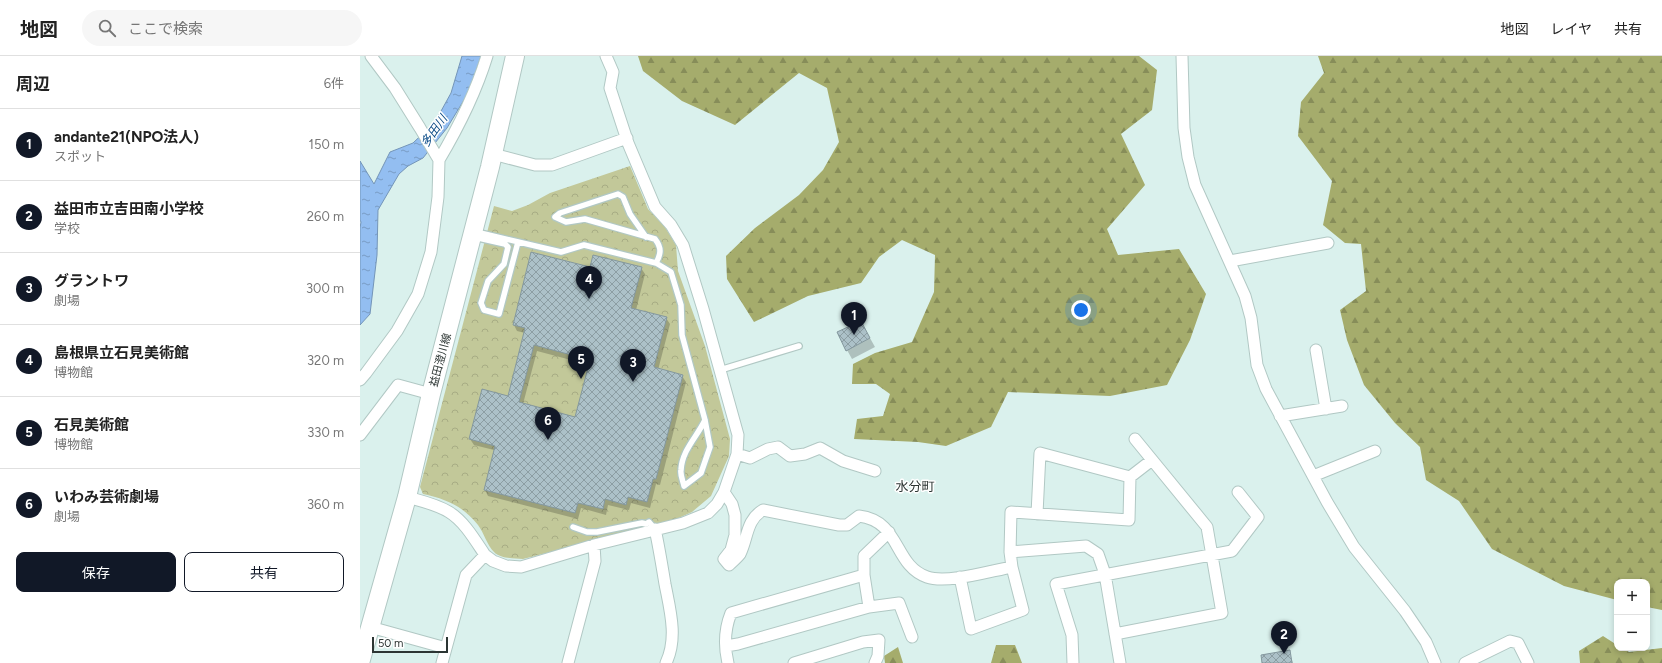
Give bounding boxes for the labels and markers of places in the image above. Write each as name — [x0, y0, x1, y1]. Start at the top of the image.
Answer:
pin: 4 — [576, 266, 602, 299]
pin: 1 — [841, 302, 867, 335]
pin: 5 — [568, 346, 594, 379]
pin: 3 — [620, 349, 646, 382]
pin: 6 — [535, 407, 561, 440]
pin: 2 — [1271, 621, 1297, 654]

